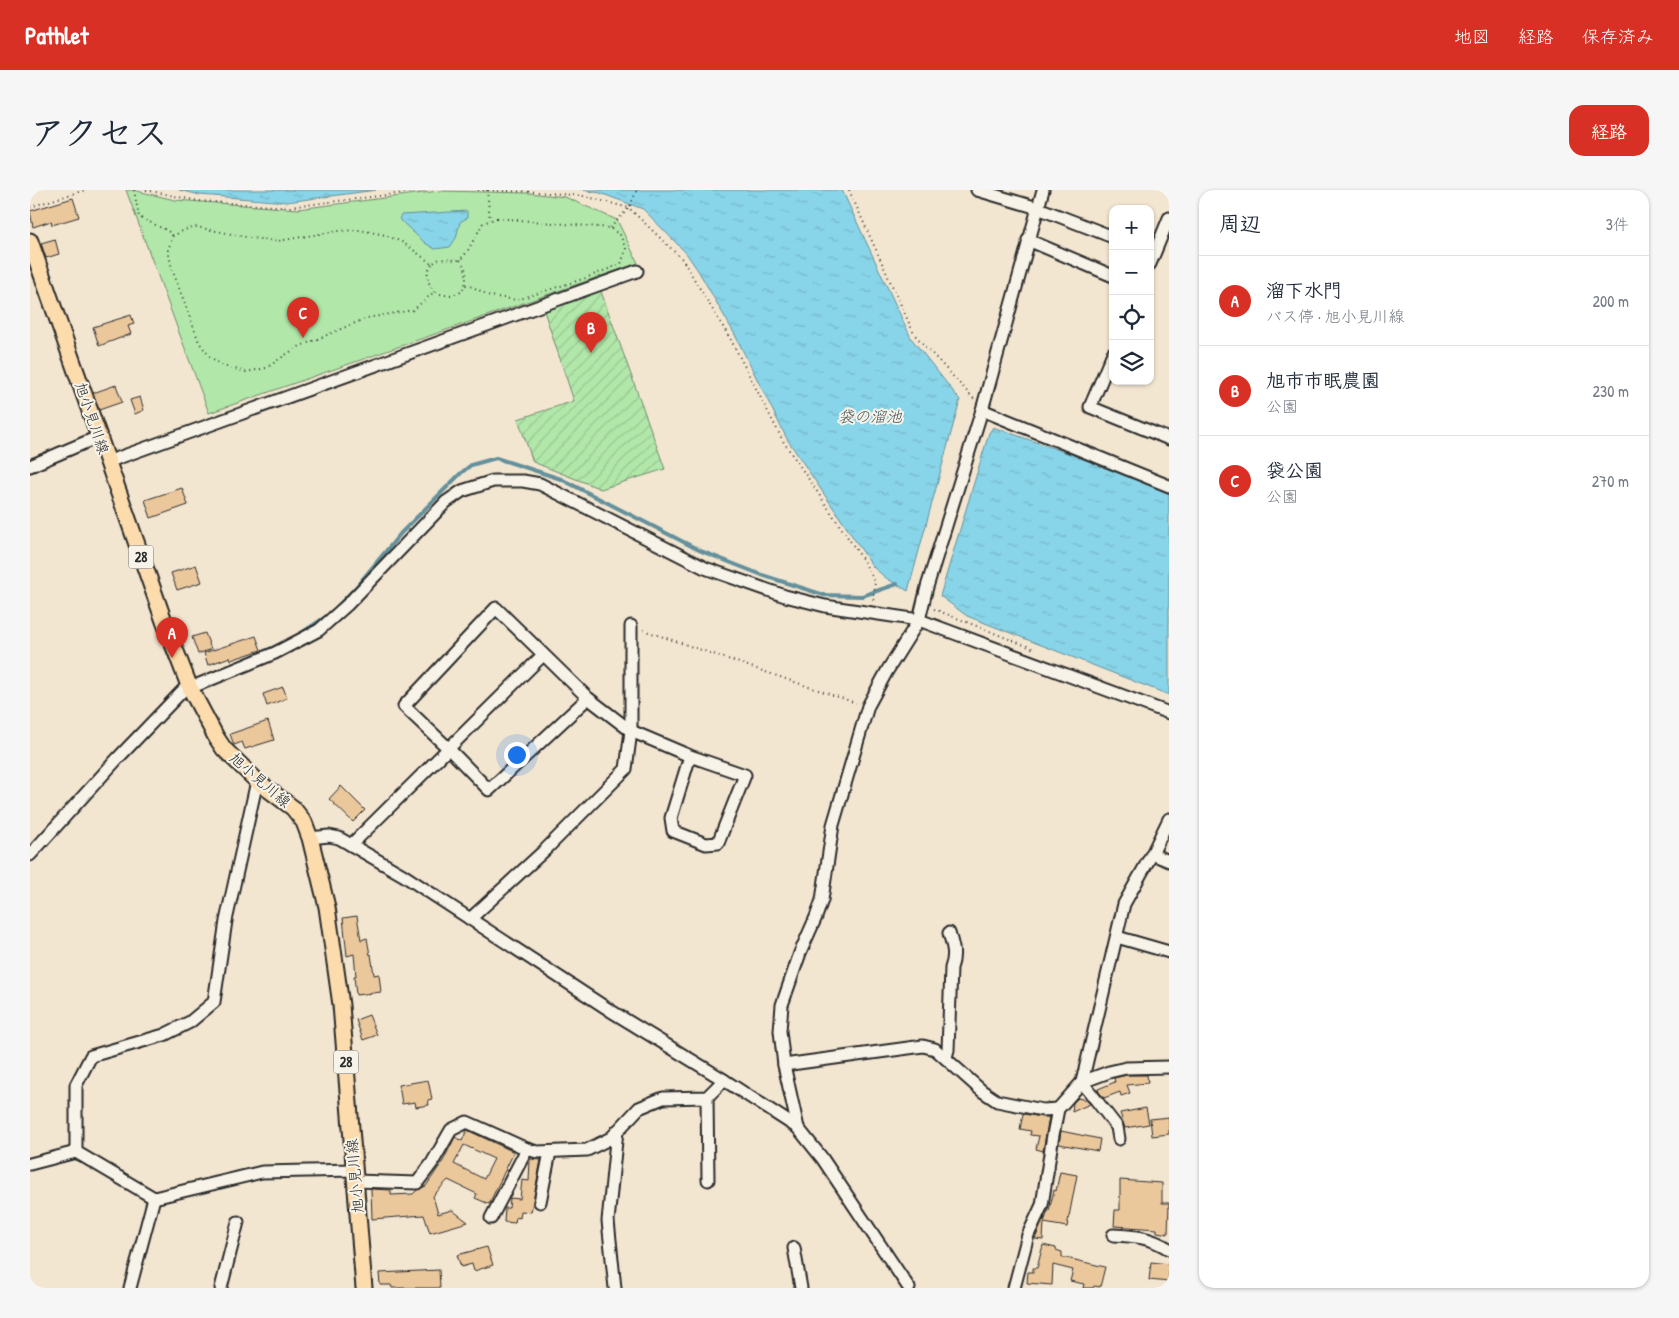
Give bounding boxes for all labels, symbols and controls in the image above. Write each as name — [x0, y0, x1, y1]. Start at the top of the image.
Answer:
text: Pathlet — [25, 19, 88, 51]
text: 地図 — [1454, 24, 1490, 49]
text: 経路 — [1518, 24, 1554, 49]
text: 保存済み — [1582, 24, 1654, 49]
button: 経路 — [1569, 105, 1649, 156]
text: アクセス — [30, 109, 168, 156]
map controls — [1109, 205, 1154, 385]
button: + — [1109, 205, 1154, 250]
text: 周辺 — [1219, 209, 1261, 238]
text: 3件 — [1606, 213, 1629, 235]
button: − — [1109, 250, 1154, 295]
text: 溜下水門 — [1266, 277, 1342, 303]
text: A — [1231, 290, 1239, 312]
text: 200 m — [1593, 290, 1629, 312]
button: locate — [1109, 295, 1154, 340]
pin: C — [287, 297, 319, 338]
text: バス停 · 旭小見川線 — [1266, 305, 1405, 327]
pin: B — [575, 312, 607, 353]
button: layers — [1109, 340, 1154, 385]
text: 旭市市眠農園 — [1266, 367, 1380, 393]
street label: 旭小見川線 — [70, 379, 115, 457]
text: B — [1231, 380, 1239, 402]
text: 230 m — [1593, 380, 1629, 402]
text: 公園 — [1266, 395, 1298, 417]
water label: 袋の溜池 — [838, 405, 903, 427]
text: 袋公園 — [1266, 457, 1323, 483]
text: C — [1231, 470, 1239, 492]
text: 270 m — [1592, 470, 1629, 492]
text: 公園 — [1266, 485, 1298, 507]
road number: 28 — [128, 546, 154, 568]
pin: A — [156, 617, 188, 658]
your location — [504, 742, 530, 768]
street label: 旭小見川線 — [225, 747, 296, 812]
road number: 28 — [334, 1050, 358, 1074]
street label: 旭小見川線 — [341, 1138, 368, 1214]

